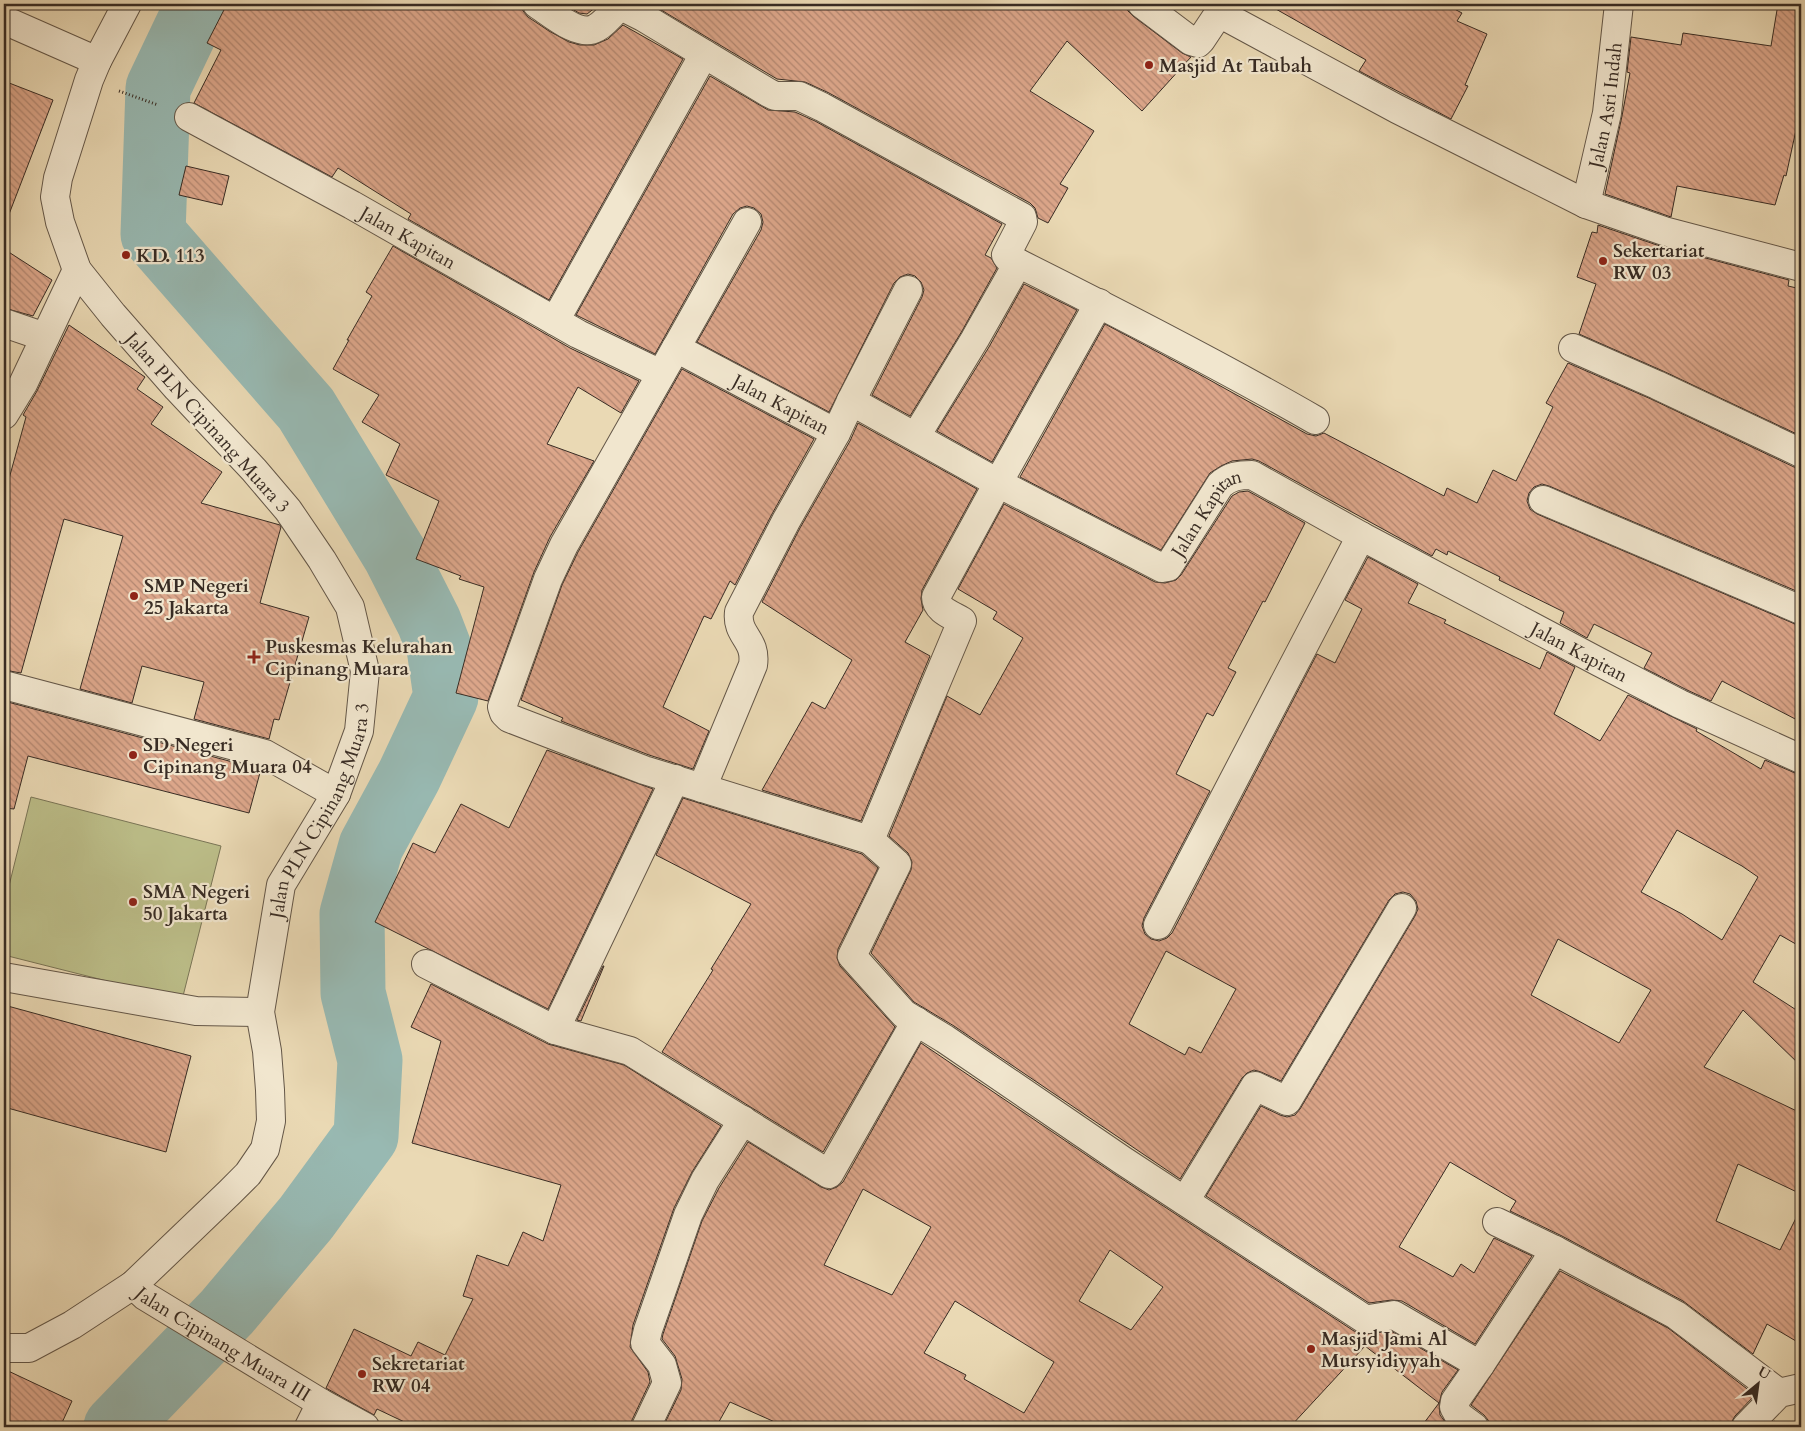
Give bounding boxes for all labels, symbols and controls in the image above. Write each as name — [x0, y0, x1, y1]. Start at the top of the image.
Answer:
street label: Jalan Asri Indah — [1582, 40, 1629, 174]
place label: Masjid At Taubah — [1159, 53, 1312, 79]
marker: Masjid At Taubah — [1143, 59, 1155, 71]
street label: Jalan Kapitan — [352, 199, 461, 276]
place label: Sekertariat RW 03 — [1613, 238, 1705, 286]
place label: KD. 113 — [136, 243, 205, 269]
marker: KD. 113 — [120, 249, 132, 261]
marker: Sekertariat RW 03 — [1597, 255, 1609, 267]
street label: Jalan PLN Cipinang Muara 3 — [117, 324, 296, 519]
street label: Jalan Kapitan — [725, 367, 834, 441]
street label: Jalan Kapitan — [1164, 463, 1245, 565]
place label: SMP Negeri 25 Jakarta — [144, 573, 249, 621]
marker: SMP Negeri 25 Jakarta — [128, 590, 140, 602]
street label: Jalan Kapitan — [1523, 615, 1632, 689]
place label: Puskesmas Kelurahan Cipinang Muara — [265, 634, 454, 682]
marker: Puskesmas Kelurahan Cipinang Muara — [247, 650, 261, 664]
street label: Jalan PLN Cipinang Muara 3 — [263, 702, 376, 923]
place label: SD Negeri Cipinang Muara 04 — [143, 732, 312, 780]
marker: SD Negeri Cipinang Muara 04 — [127, 749, 139, 761]
place label: SMA Negeri 50 Jakarta — [143, 879, 250, 927]
marker: SMA Negeri 50 Jakarta — [127, 896, 139, 908]
street label: Jalan Cipinang Muara III — [127, 1279, 315, 1408]
place label: Masjid Jami Al Mursyidiyyah — [1321, 1326, 1448, 1374]
marker: Masjid Jami Al Mursyidiyyah — [1305, 1343, 1317, 1355]
place label: Sekretariat RW 04 — [372, 1351, 465, 1399]
north arrow — [1732, 1358, 1782, 1408]
text: U — [1754, 1362, 1774, 1384]
marker: Sekretariat RW 04 — [356, 1368, 368, 1380]

